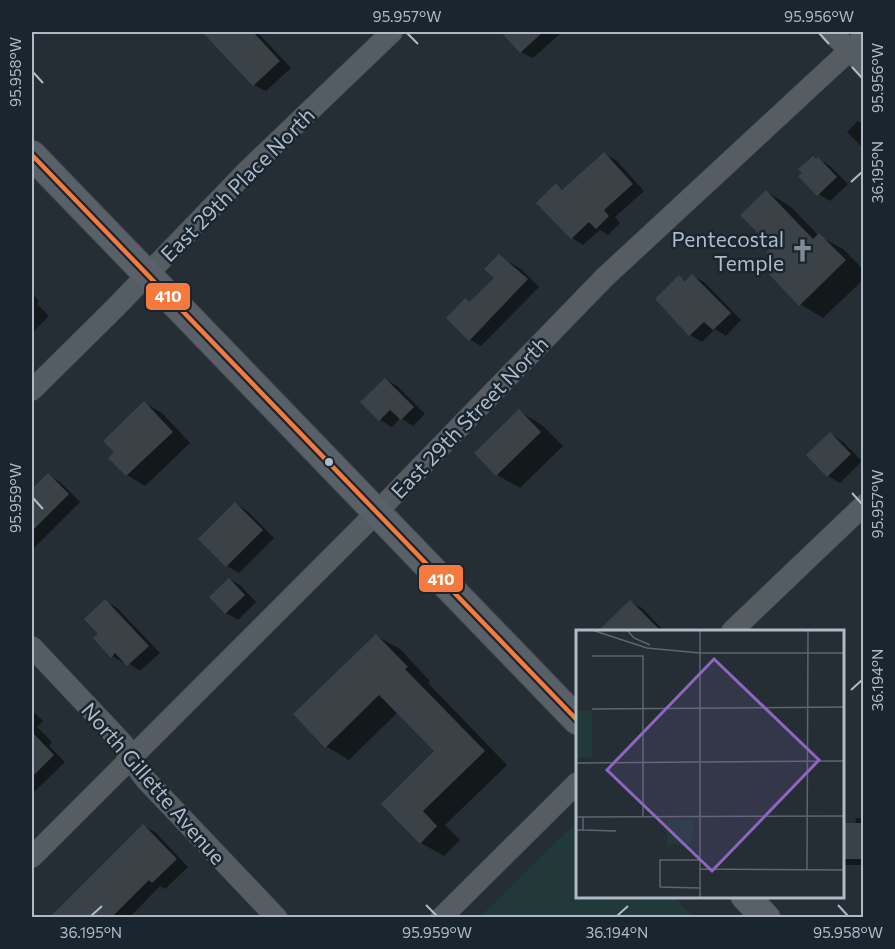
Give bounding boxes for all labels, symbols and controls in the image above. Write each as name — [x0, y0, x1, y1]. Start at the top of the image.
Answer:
text: 95.957°W — [373, 7, 441, 25]
text: 95.956°W — [784, 7, 854, 25]
text: 95.958°W — [6, 37, 24, 107]
text: 95.956°W — [868, 43, 886, 113]
street label: East 29th Place North — [155, 102, 319, 266]
text: 36.195°N — [868, 141, 886, 203]
place label: Pentecostal Temple — [671, 226, 784, 275]
church icon: Pentecostal Temple — [789, 237, 815, 263]
line badge: 410 — [145, 282, 191, 311]
text: 410 — [154, 286, 182, 305]
street label: East 29th Street North — [385, 331, 553, 503]
unlabelled marker — [323, 456, 335, 468]
text: 95.959°W — [6, 463, 24, 533]
text: 95.957°W — [868, 470, 886, 538]
line badge: 410 — [418, 564, 464, 593]
text: 410 — [427, 569, 455, 588]
inset map — [576, 630, 844, 898]
text: 36.194°N — [868, 649, 886, 711]
street label: North Gillette Avenue — [77, 697, 231, 869]
text: 36.195°N — [60, 923, 122, 941]
text: 95.959°W — [402, 923, 472, 941]
text: 36.194°N — [586, 923, 648, 941]
text: 95.958°W — [813, 923, 883, 941]

